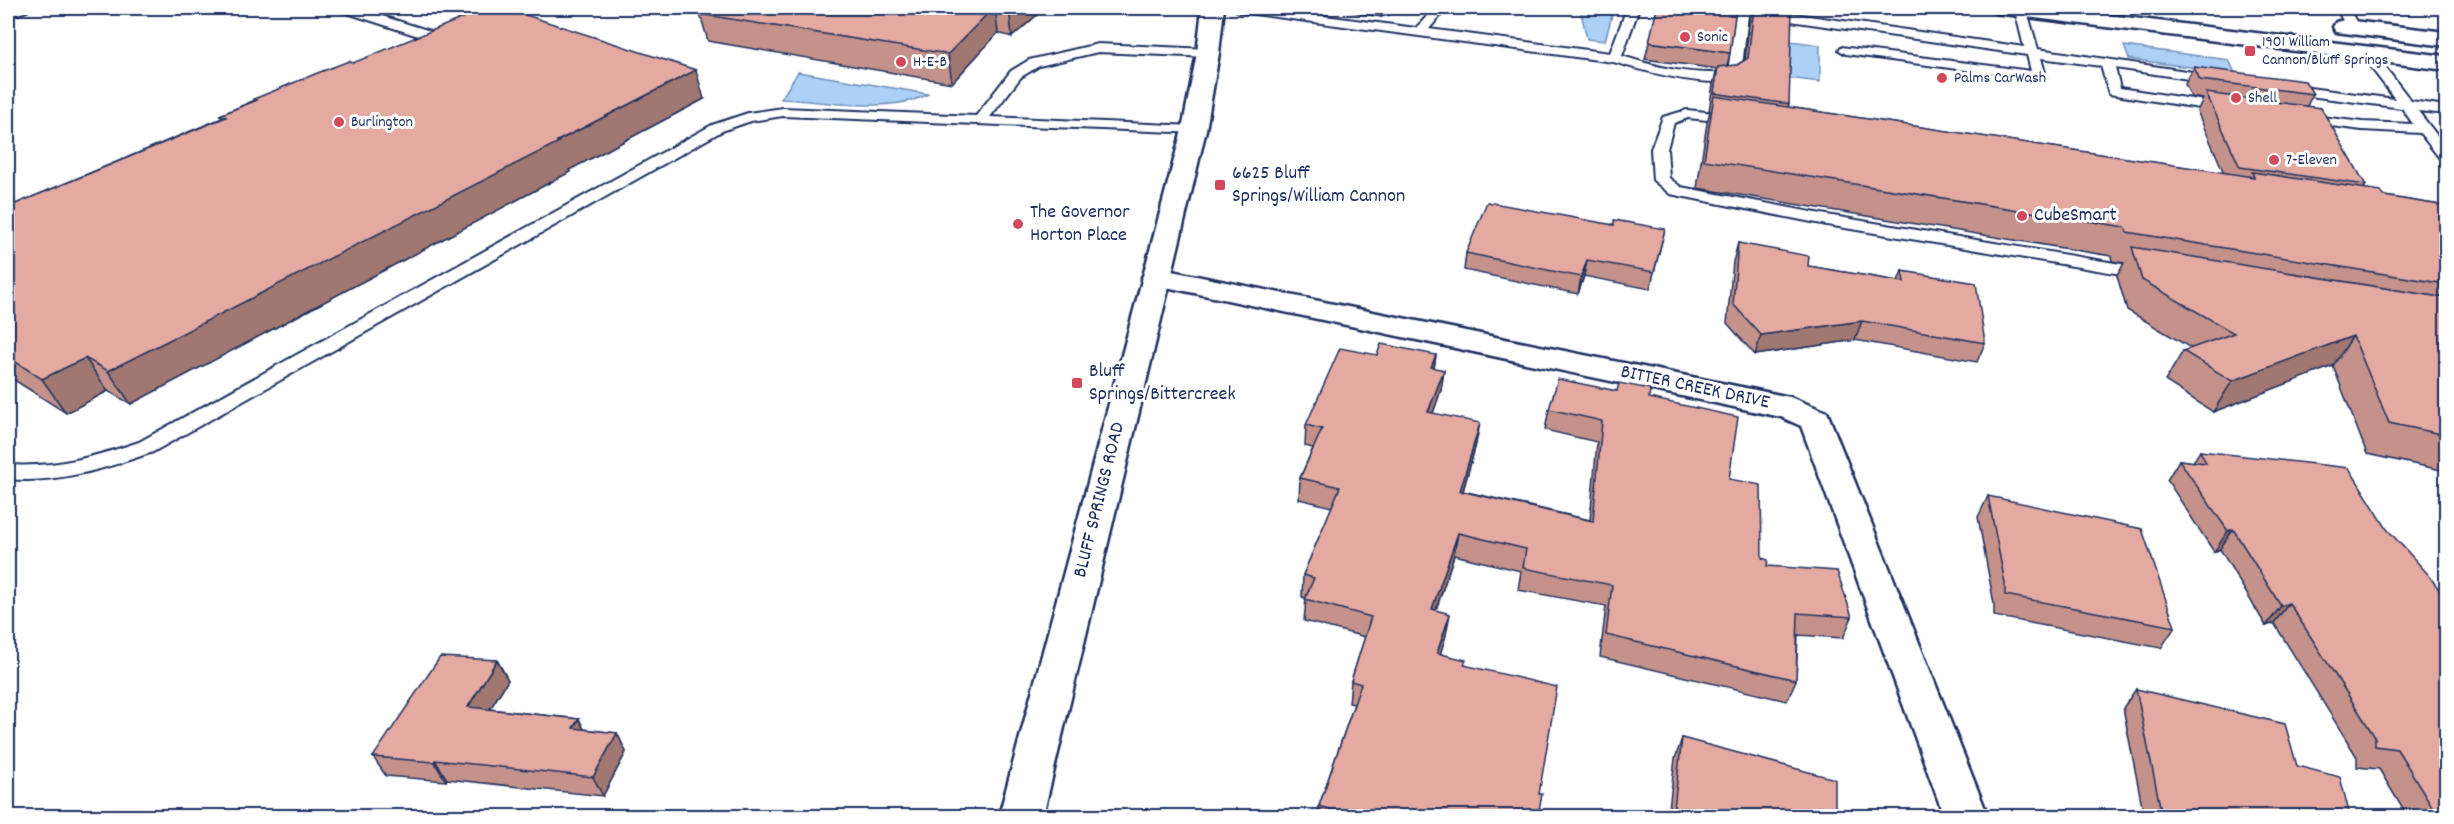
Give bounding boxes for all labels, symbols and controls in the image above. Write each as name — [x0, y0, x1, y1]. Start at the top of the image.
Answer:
place label: Sonic — [1697, 26, 1728, 49]
marker: Sonic — [1678, 30, 1692, 44]
place label: 1901 William Cannon/Bluff Springs — [2262, 31, 2389, 72]
marker: 1901 William Cannon/Bluff Springs — [2243, 44, 2257, 58]
place label: H-E-B — [913, 51, 947, 74]
marker: H-E-B — [894, 55, 908, 69]
place label: Palms CarWash — [1954, 67, 2046, 90]
marker: Palms CarWash — [1935, 71, 1949, 85]
place label: Shell — [2248, 87, 2277, 110]
marker: Shell — [2229, 91, 2243, 105]
place label: Burlington — [351, 111, 413, 134]
marker: Burlington — [332, 115, 346, 129]
place label: 7-Eleven — [2286, 149, 2337, 172]
marker: 7-Eleven — [2267, 153, 2281, 167]
place label: 6625 Bluff Springs/William Cannon — [1232, 160, 1405, 211]
marker: 6625 Bluff Springs/William Cannon — [1213, 178, 1227, 192]
place label: The Governor Horton Place — [1030, 199, 1130, 250]
place label: CubeSmart — [2034, 202, 2117, 230]
marker: CubeSmart — [2015, 209, 2029, 223]
marker: The Governor Horton Place — [1011, 217, 1025, 231]
place label: Bluff Springs/Bittercreek — [1089, 358, 1236, 409]
street label: BITTER CREEK DRIVE — [1618, 359, 1772, 417]
marker: Bluff Springs/Bittercreek — [1070, 376, 1084, 390]
street label: BLUFF SPRINGS ROAD — [1067, 419, 1133, 581]

